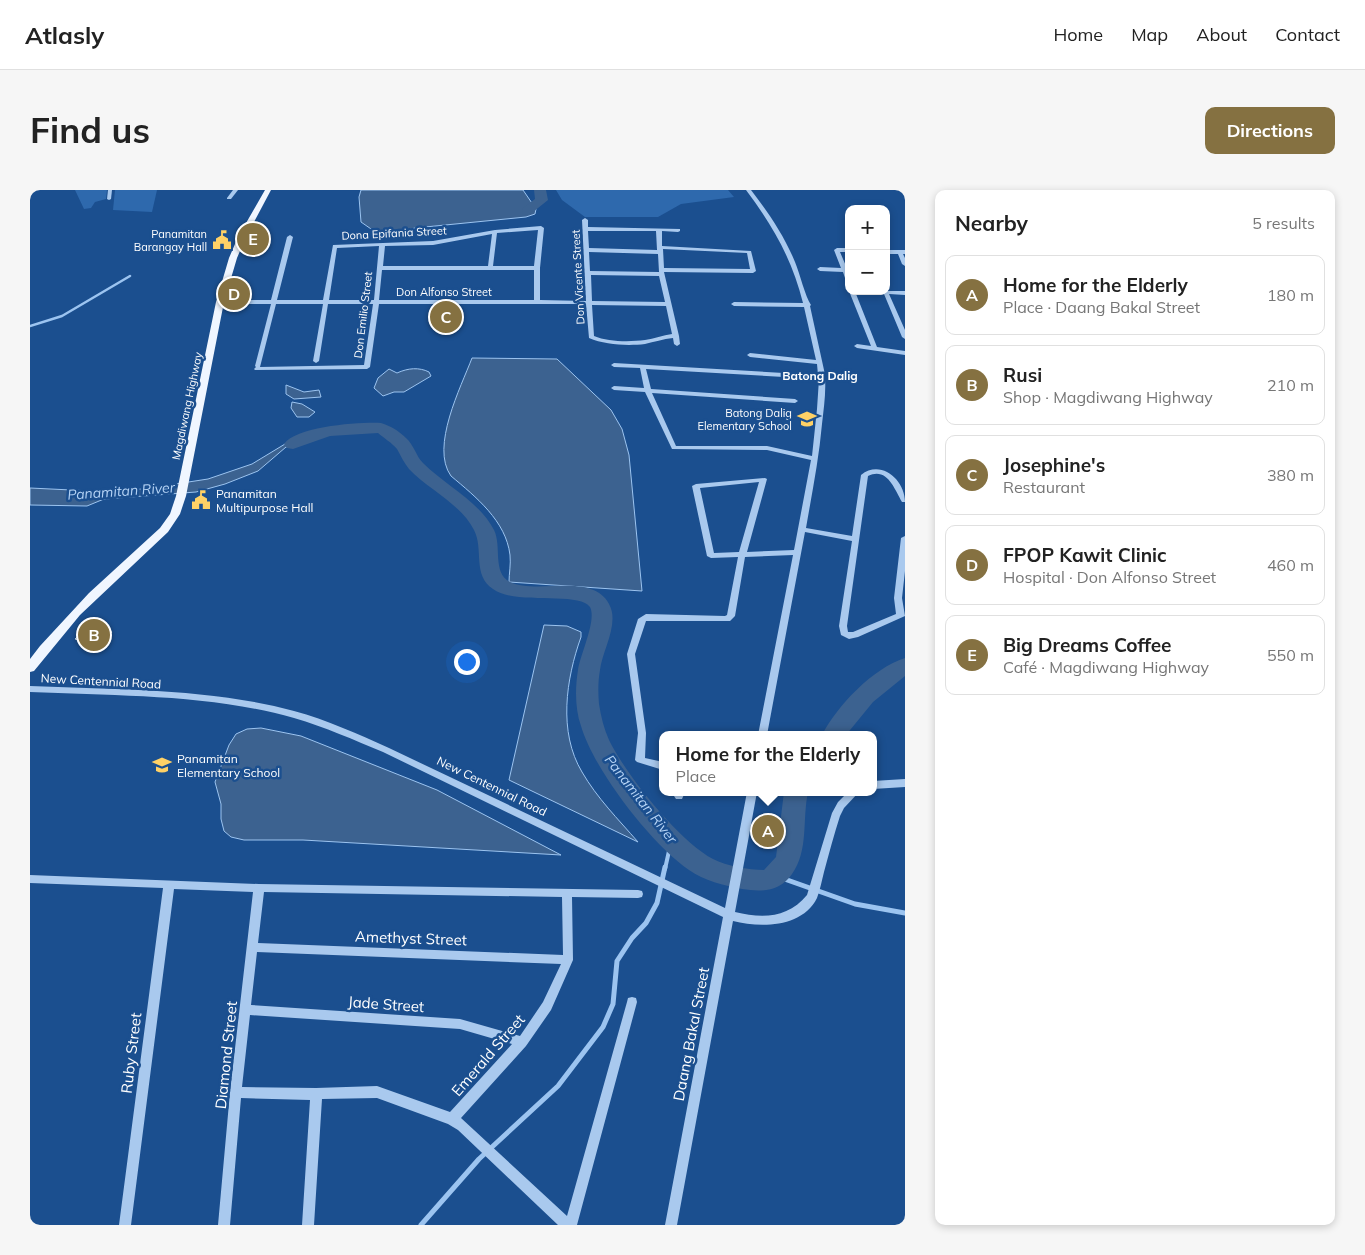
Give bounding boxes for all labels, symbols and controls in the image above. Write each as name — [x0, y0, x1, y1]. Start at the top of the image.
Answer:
text: Atlasly — [25, 20, 104, 50]
text: Home — [1053, 23, 1103, 46]
text: Map — [1131, 23, 1168, 46]
text: About — [1196, 23, 1247, 46]
text: Contact — [1275, 23, 1340, 46]
button: Directions — [1205, 107, 1335, 154]
text: Find us — [30, 108, 150, 152]
map controls — [845, 205, 890, 295]
button: + — [845, 205, 890, 250]
text: Nearby — [955, 210, 1028, 236]
text: 5 results — [1252, 213, 1315, 233]
pin: E — [237, 220, 269, 258]
street label: Dona Epifania Street — [341, 223, 447, 243]
place label: Panamitan Barangay Hall — [134, 227, 207, 254]
public building icon: Panamitan Barangay Hall — [211, 229, 233, 251]
street label: Don Vicente Street — [569, 229, 587, 325]
button: − — [845, 250, 890, 295]
street label: Don Emilio Street — [351, 271, 375, 359]
text: Home for the Elderly — [1003, 273, 1188, 297]
pin: D — [218, 275, 250, 313]
street label: Don Alfonso Street — [396, 285, 492, 299]
text: A — [966, 285, 978, 305]
text: 180 m — [1267, 285, 1314, 305]
text: Place · Daang Bakal Street — [1003, 297, 1200, 317]
pin: C — [430, 298, 462, 336]
street label: Magdiwang Highway — [169, 351, 205, 461]
text: Rusi — [1003, 363, 1042, 387]
district label: Batong Dalig — [782, 368, 858, 383]
text: B — [966, 375, 978, 395]
text: 210 m — [1267, 375, 1314, 395]
text: Shop · Magdiwang Highway — [1003, 387, 1213, 407]
place label: Batong Dalig Elementary School — [697, 406, 792, 433]
school or university icon: Batong Dalig Elementary School — [796, 408, 818, 430]
text: Josephine's — [1003, 453, 1105, 477]
text: C — [967, 465, 977, 485]
text: 380 m — [1267, 465, 1314, 485]
text: Restaurant — [1003, 477, 1085, 497]
water label: Panamitan River — [67, 478, 176, 504]
place label: Panamitan Multipurpose Hall — [216, 486, 313, 515]
public building icon: Panamitan Multipurpose Hall — [190, 489, 212, 511]
text: FPOP Kawit Clinic — [1003, 543, 1167, 567]
text: D — [966, 555, 978, 575]
text: 460 m — [1267, 555, 1314, 575]
text: Hospital · Don Alfonso Street — [1003, 567, 1216, 587]
pin: B — [78, 616, 110, 654]
text: Big Dreams Coffee — [1003, 633, 1172, 657]
text: E — [967, 645, 977, 665]
text: 550 m — [1267, 645, 1314, 665]
your location — [454, 649, 480, 675]
text: Café · Magdiwang Highway — [1003, 657, 1209, 677]
street label: New Centennial Road — [40, 670, 162, 692]
popup — [659, 731, 877, 796]
text: Home for the Elderly — [676, 742, 860, 766]
place label: Panamitan Elementary School — [177, 751, 280, 780]
water label: Panamitan River — [601, 751, 682, 848]
street label: New Centennial Road — [435, 753, 549, 819]
school or university icon: Panamitan Elementary School — [151, 754, 173, 776]
text: Place — [676, 766, 716, 786]
pin: A — [752, 812, 784, 850]
street label: Amethyst Street — [355, 927, 467, 949]
street label: Daang Bakal Street — [669, 966, 713, 1102]
street label: Jade Street — [347, 992, 425, 1016]
street label: Diamond Street — [211, 1000, 241, 1110]
street label: Emerald Street — [447, 1010, 529, 1100]
street label: Ruby Street — [117, 1011, 145, 1095]

